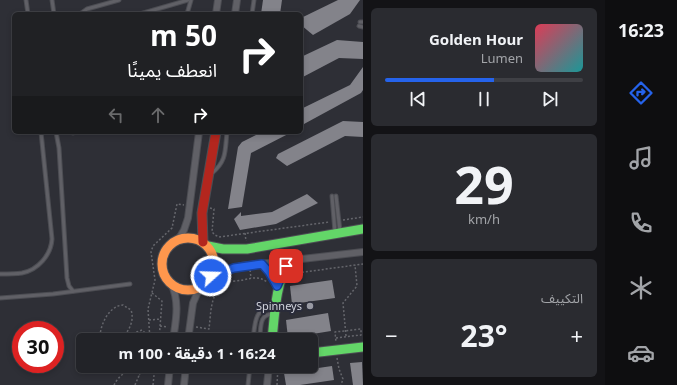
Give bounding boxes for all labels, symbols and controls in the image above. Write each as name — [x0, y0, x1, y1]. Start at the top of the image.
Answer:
text: 50 m — [150, 16, 217, 54]
text: 16:23 — [618, 18, 664, 42]
icon: right — [231, 28, 283, 80]
text: Golden Hour — [429, 29, 523, 49]
text: Lumen — [481, 49, 523, 67]
text: انعطف يمينًا — [127, 58, 217, 82]
icon: directions — [627, 79, 655, 107]
icon: previous — [407, 88, 429, 110]
icon: pause — [473, 88, 495, 110]
icon: next — [539, 88, 561, 110]
icon: left — [105, 104, 127, 126]
icon: ahead — [147, 104, 169, 126]
icon: right — [189, 104, 211, 126]
icon: music — [627, 144, 655, 172]
text: 29 — [454, 148, 514, 219]
icon: phone — [627, 209, 655, 237]
text: km/h — [468, 210, 500, 228]
pin — [269, 249, 303, 283]
position arrow — [190, 255, 232, 297]
icon: arrive — [275, 255, 297, 277]
icon: climate — [627, 274, 655, 302]
text: التكييف — [541, 289, 583, 307]
place label: Spinneys — [256, 298, 302, 313]
marker: Spinneys — [305, 301, 315, 311]
text: 23° — [460, 315, 508, 356]
text: − — [385, 320, 398, 350]
text: + — [570, 320, 583, 350]
speed limit sign: 30 — [12, 321, 64, 373]
icon: car — [627, 339, 655, 367]
text: 16:24 · 1 دقيقة · 100 m — [118, 343, 276, 363]

